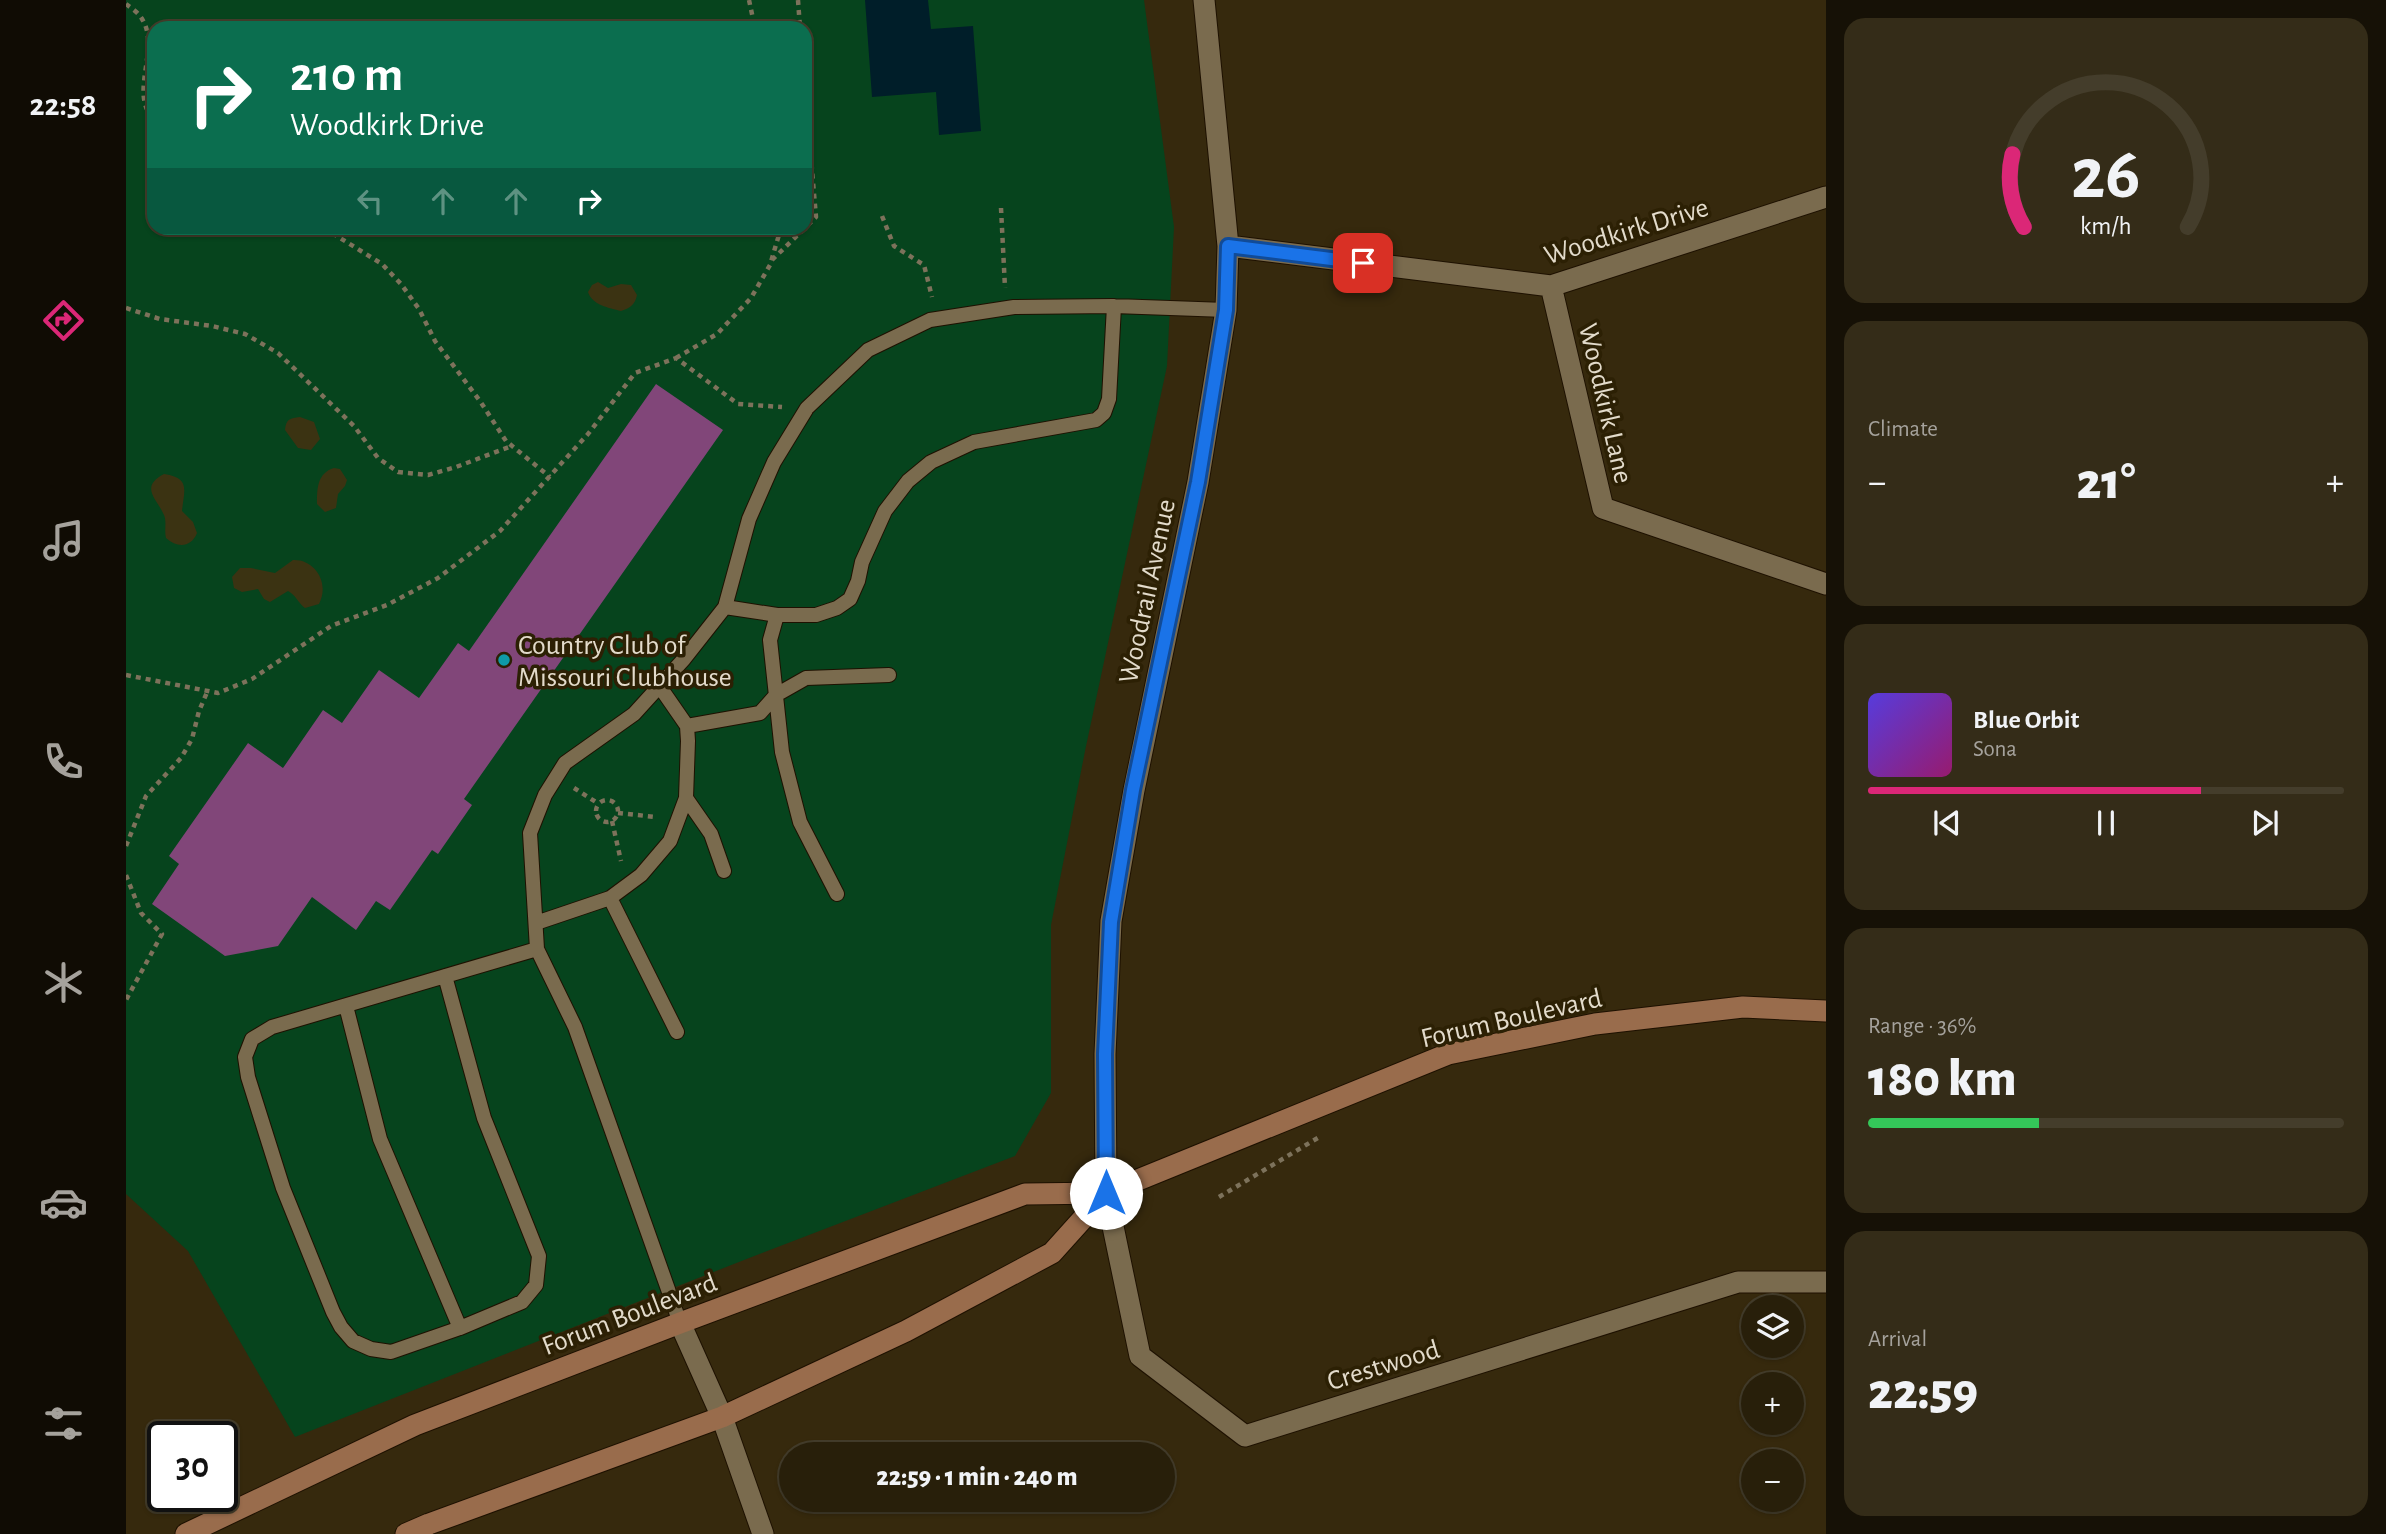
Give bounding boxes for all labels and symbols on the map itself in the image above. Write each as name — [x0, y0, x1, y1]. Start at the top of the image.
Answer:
street label: Woodkirk Drive — [1541, 194, 1712, 270]
pin — [1333, 233, 1393, 293]
street label: Woodkirk Lane — [1573, 321, 1637, 486]
street label: Woodrail Avenue — [1115, 497, 1181, 686]
place label: Country Club of Missouri Clubhouse — [518, 632, 732, 692]
marker: Country Club of Missouri Clubhouse — [496, 652, 512, 668]
street label: Forum Boulevard — [1418, 985, 1605, 1053]
position arrow — [1069, 1156, 1143, 1230]
street label: Forum Boulevard — [538, 1269, 721, 1361]
street label: Crestwood — [1324, 1336, 1443, 1396]
speed limit sign: 30 — [147, 1421, 238, 1512]

